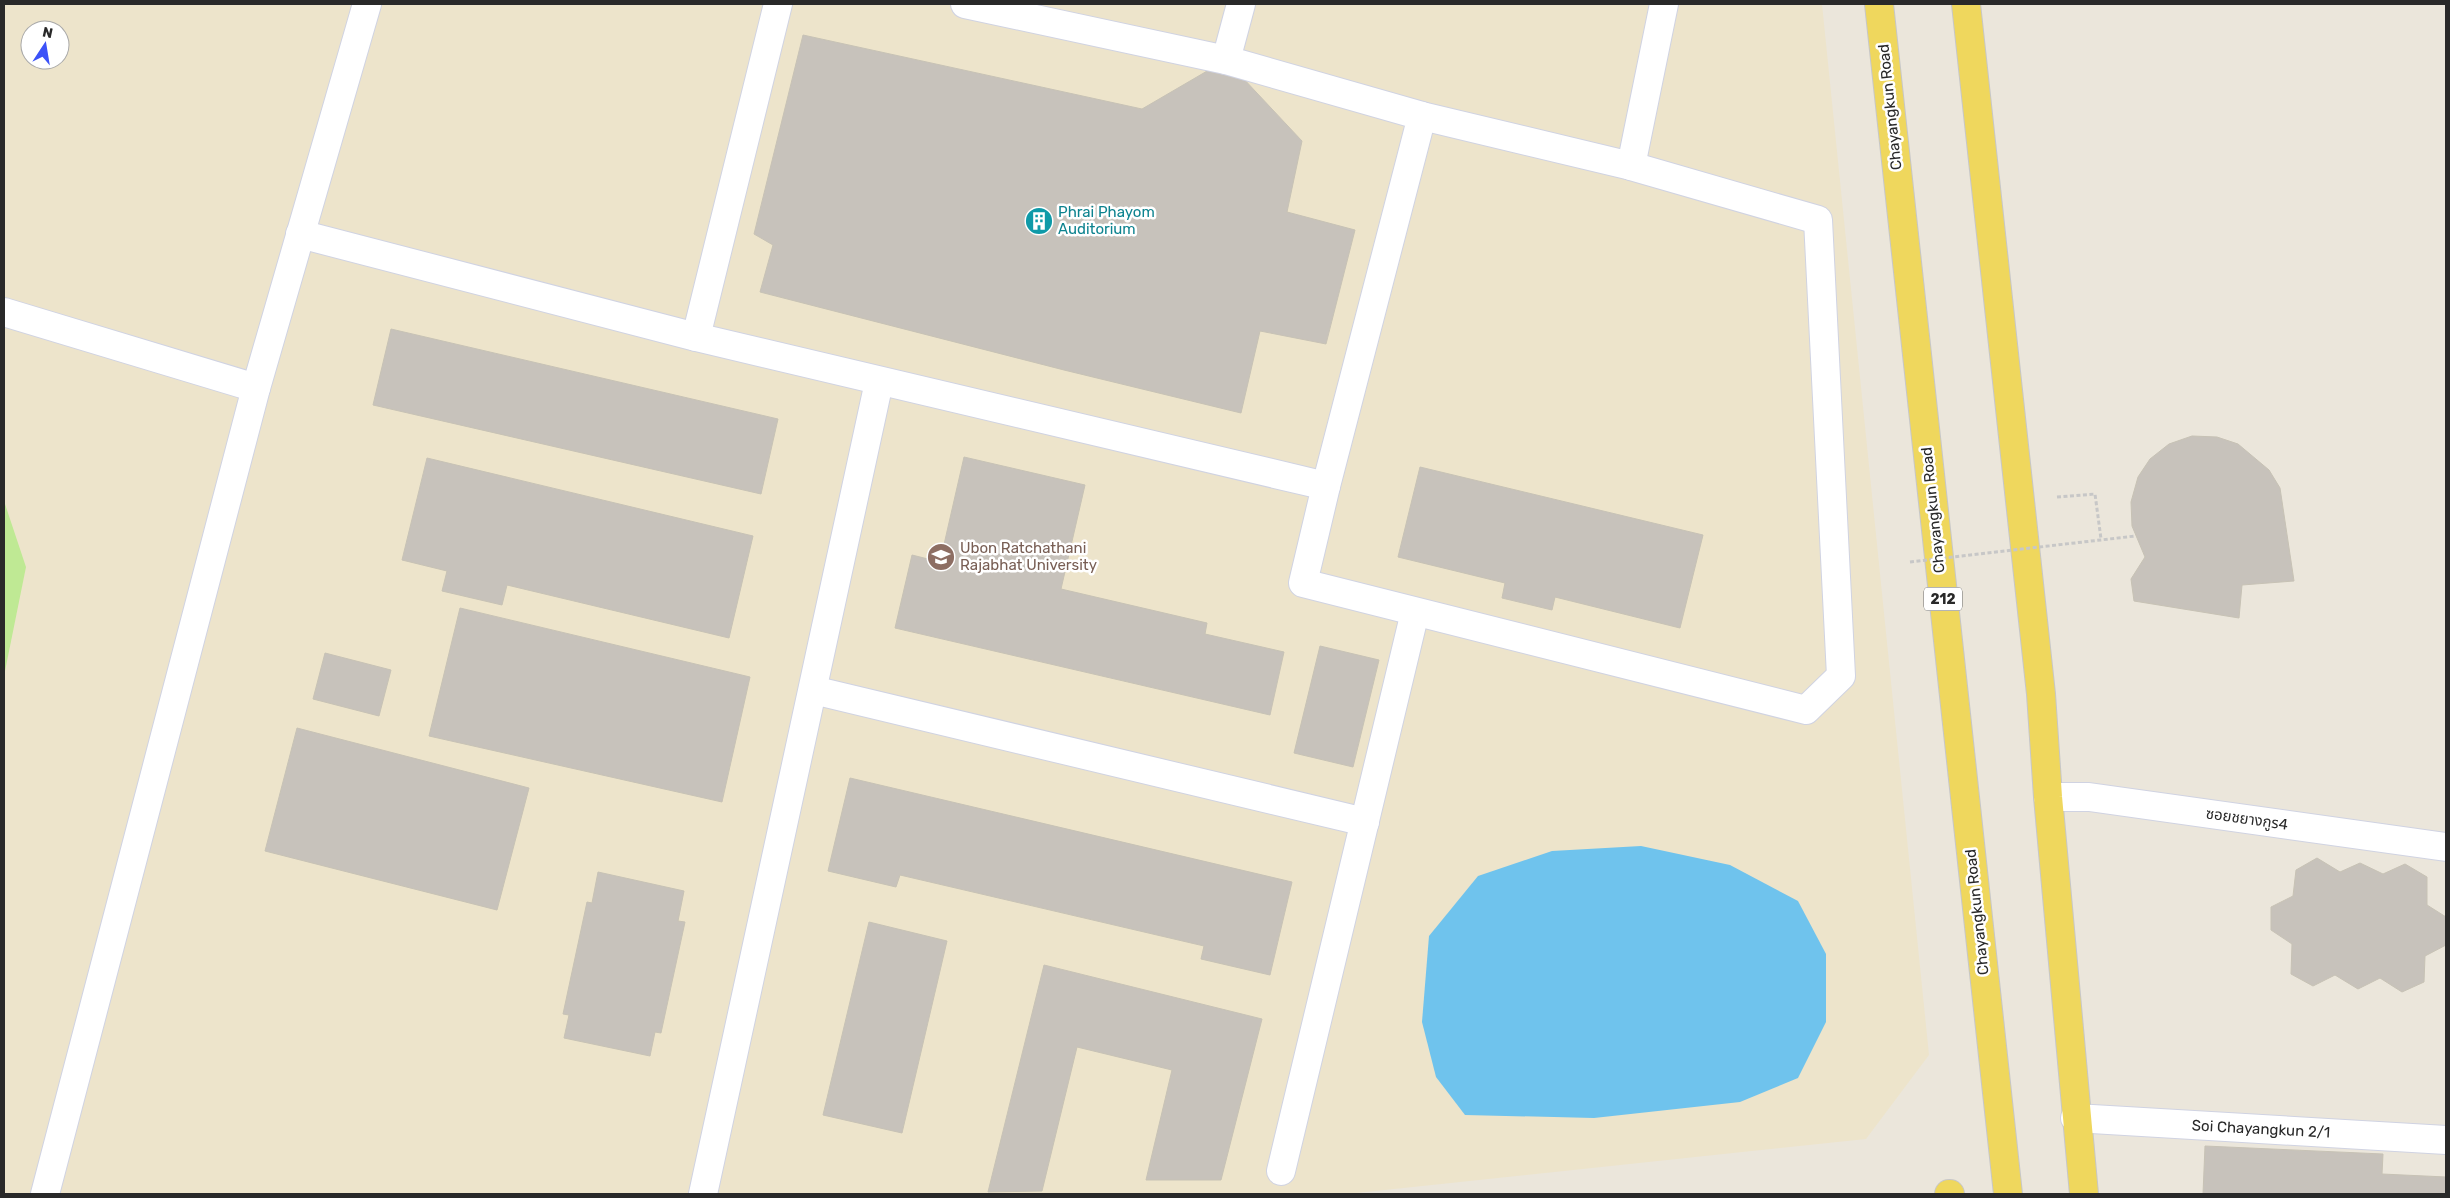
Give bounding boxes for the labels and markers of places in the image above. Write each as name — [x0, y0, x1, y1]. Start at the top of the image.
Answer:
place label: Phrai Phayom Auditorium — [1058, 203, 1155, 238]
building icon: Phrai Phayom Auditorium — [1024, 206, 1054, 236]
place label: Ubon Ratchathani Rajabhat University — [960, 539, 1097, 574]
school or university icon: Ubon Ratchathani Rajabhat University — [926, 542, 956, 572]

